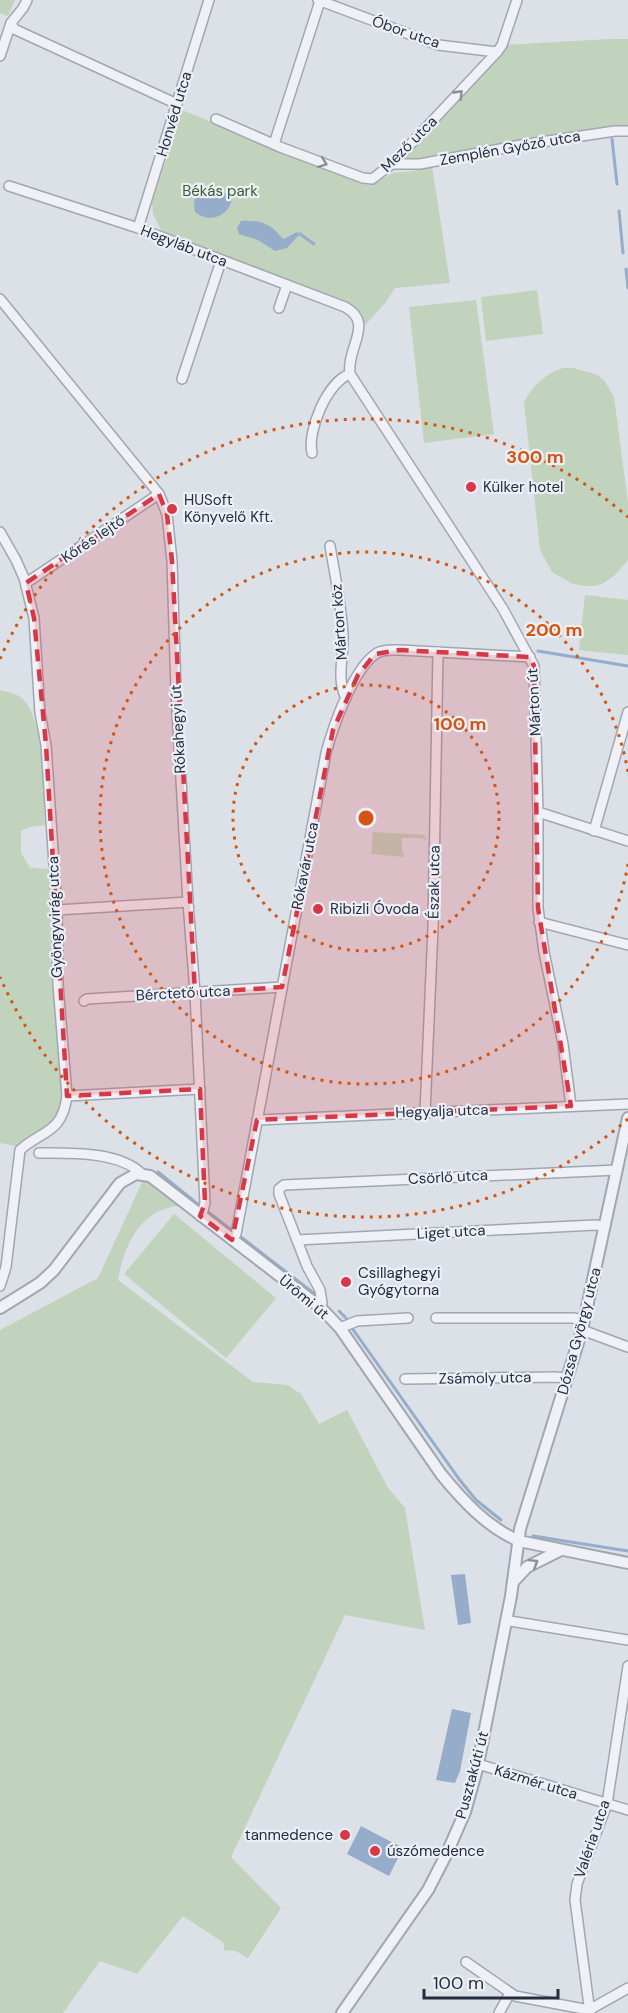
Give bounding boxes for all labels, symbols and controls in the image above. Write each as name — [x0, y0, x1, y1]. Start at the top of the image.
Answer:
street label: Óbor utca — [369, 11, 443, 53]
street label: Honvéd utca — [152, 69, 196, 159]
one-way arrow — [452, 91, 463, 101]
street label: Mező utca — [377, 112, 441, 176]
street label: Zemplén Győző utca — [438, 126, 582, 170]
one-way arrow — [316, 156, 327, 168]
park label: Békás park — [182, 181, 258, 201]
street label: Hegyláb utca — [138, 220, 230, 272]
text: 300 m — [506, 445, 564, 469]
place label: Külker hotel — [483, 477, 563, 497]
marker: Külker hotel — [464, 480, 478, 494]
place label: HUSoft Könyvelő Kft. — [184, 490, 273, 527]
marker: HUSoft Könyvelő Kft. — [165, 502, 179, 516]
street label: Kőrés lejtő — [57, 510, 129, 568]
street label: Márton köz — [326, 583, 352, 661]
text: 200 m — [526, 618, 582, 642]
street label: Márton út — [522, 667, 546, 736]
street label: Rókahegyi út — [166, 684, 190, 774]
text: 100 m — [433, 712, 487, 736]
centre of rings — [356, 808, 376, 828]
street label: Rókavár utca — [287, 820, 323, 912]
street label: Észak utca — [423, 845, 445, 919]
street label: Gyöngyvirág utca — [43, 856, 67, 978]
place label: Ribizli Óvoda — [330, 899, 419, 919]
marker: Ribizli Óvoda — [311, 902, 325, 916]
street label: Bérctető utca — [135, 981, 231, 1005]
street label: Hegyalja utca — [395, 1099, 489, 1123]
street label: Csörlő utca — [408, 1165, 488, 1189]
street label: Liget utca — [416, 1220, 486, 1244]
place label: Csillaghegyi Gyógytorna — [358, 1263, 441, 1300]
street label: Dózsa György utca — [552, 1265, 606, 1397]
street label: Ürömi út — [275, 1270, 333, 1324]
marker: Csillaghegyi Gyógytorna — [339, 1275, 353, 1289]
street label: Zsámoly utca — [438, 1367, 532, 1389]
one-way arrow — [528, 1559, 539, 1570]
street label: Pusztakúti út — [451, 1729, 493, 1821]
street label: Kázmér utca — [492, 1760, 580, 1804]
street label: Valéria utca — [569, 1797, 615, 1881]
place label: tanmedence — [245, 1825, 333, 1845]
marker: tanmedence — [338, 1828, 352, 1842]
place label: úszómedence — [387, 1841, 484, 1861]
marker: úszómedence — [368, 1844, 382, 1858]
scale bar — [424, 1962, 558, 2000]
text: 100 m — [433, 1971, 484, 1995]

